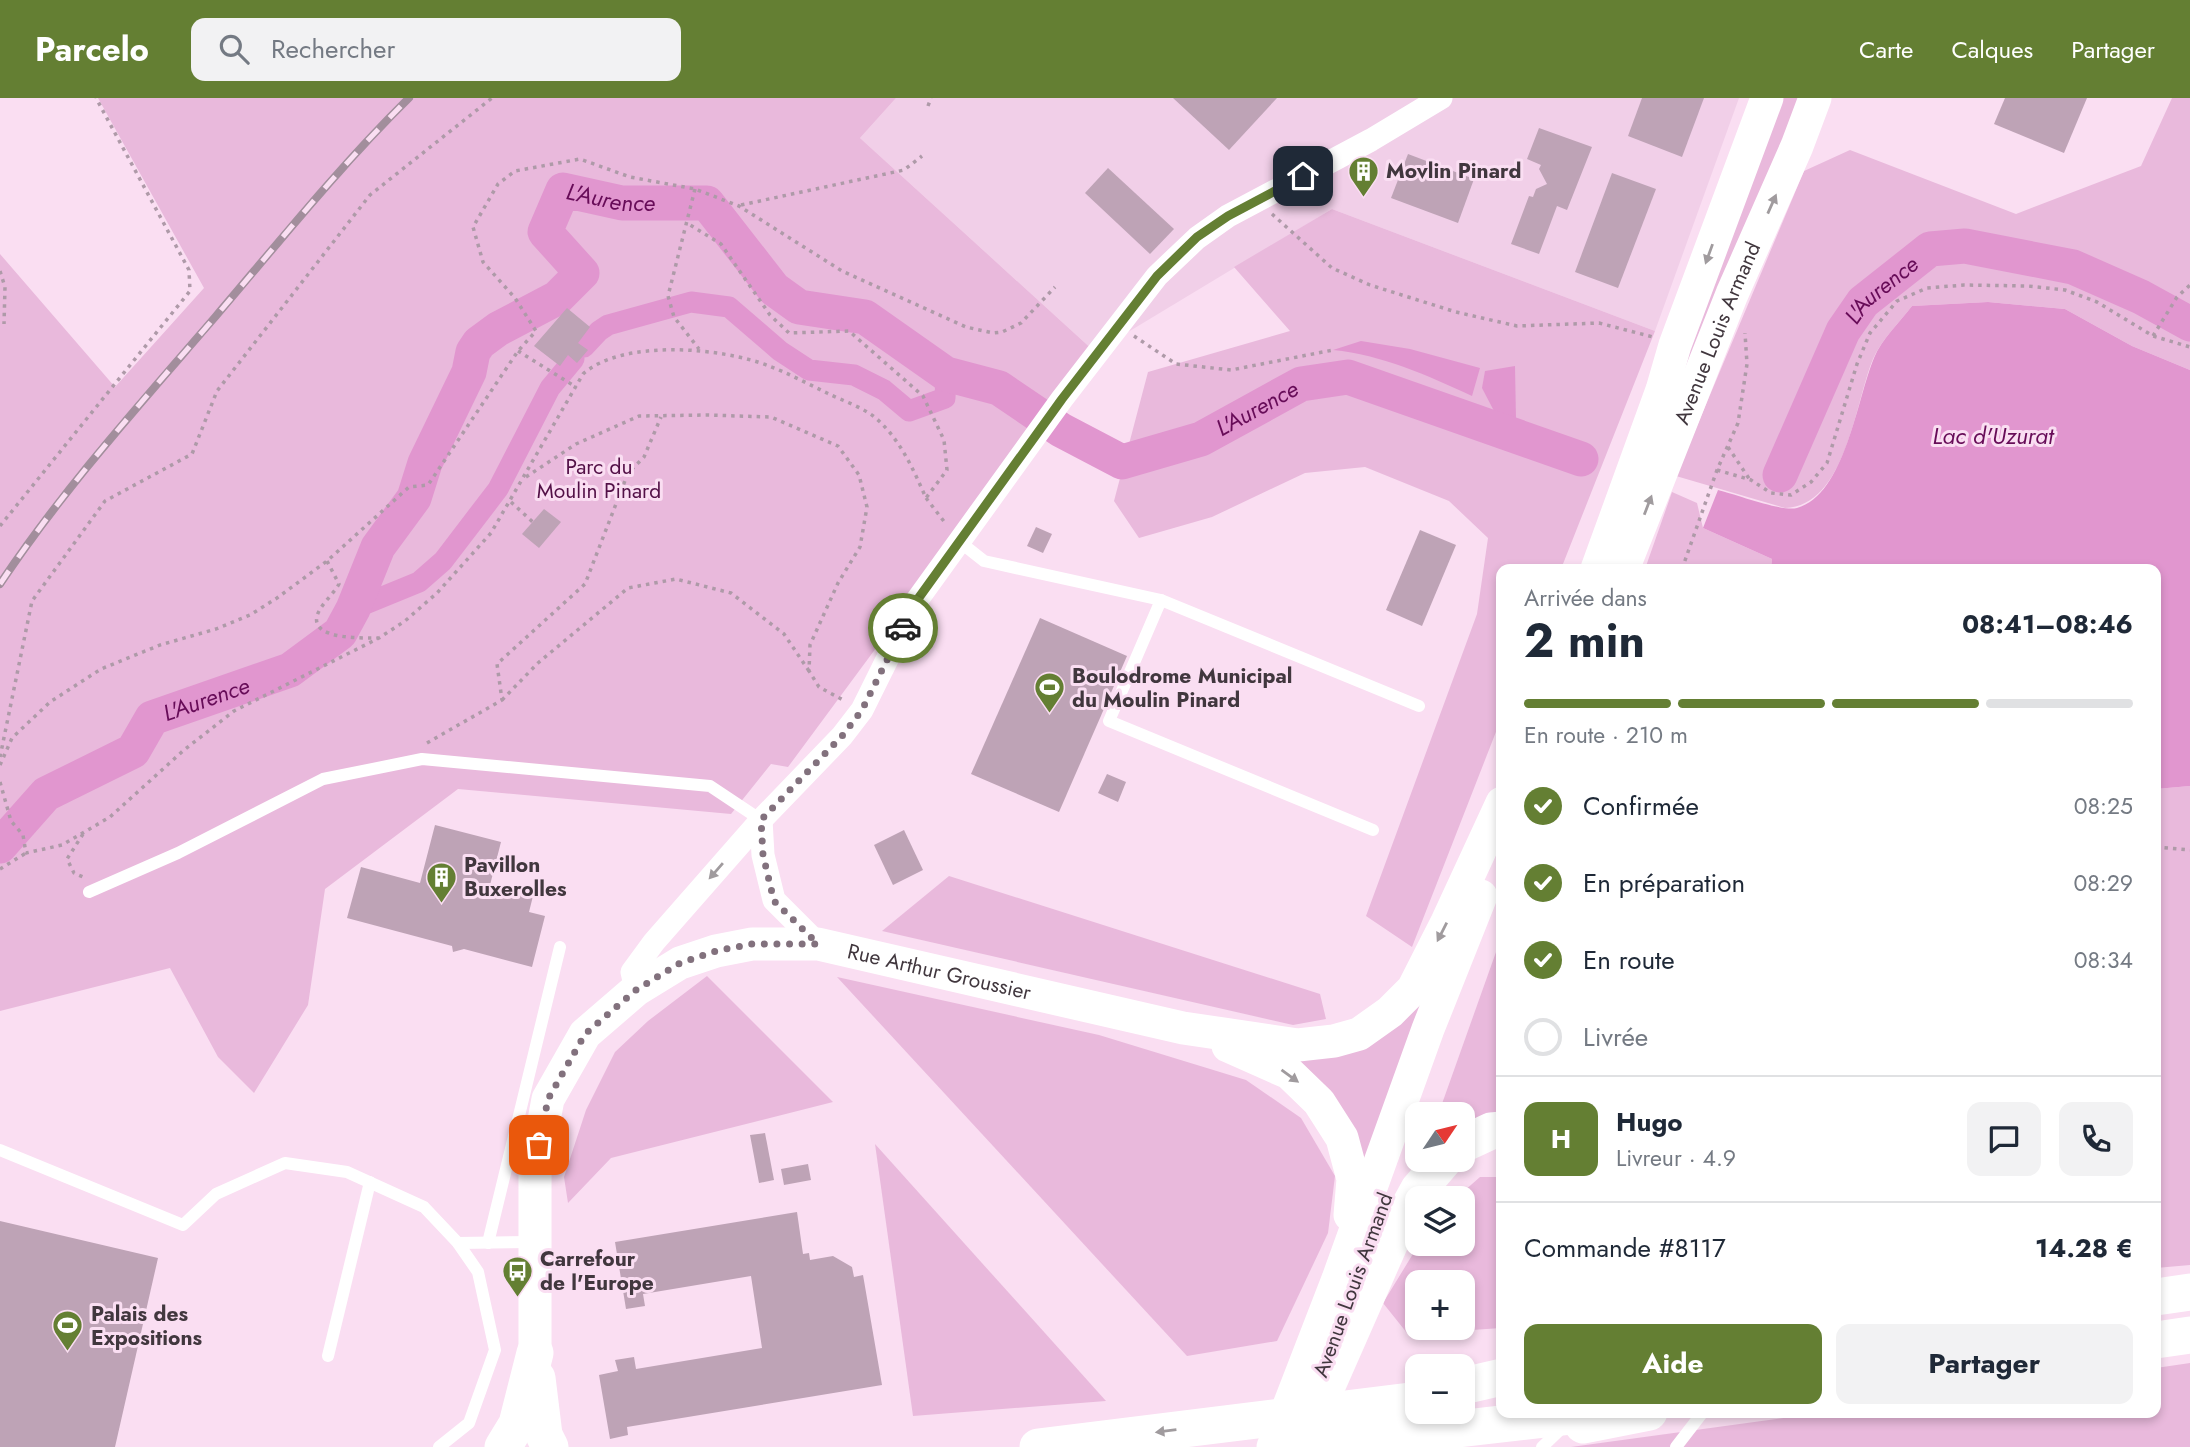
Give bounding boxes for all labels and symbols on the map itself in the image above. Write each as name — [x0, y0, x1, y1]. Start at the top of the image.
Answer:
pin — [1273, 146, 1333, 206]
building icon: Movlin Pinard — [1346, 154, 1380, 198]
place label: Movlin Pinard — [1386, 156, 1522, 186]
water label: L'Aurence — [563, 174, 656, 220]
one-way arrow — [1767, 194, 1778, 215]
street label: Avenue Louis Armand — [1667, 237, 1768, 429]
one-way arrow — [1703, 243, 1714, 264]
water label: L'Aurence — [1836, 247, 1926, 331]
water label: L'Aurence — [1209, 372, 1305, 445]
water label: Lac d'Uzurat — [1933, 419, 2055, 453]
park label: Parc du Moulin Pinard — [537, 452, 661, 506]
one-way arrow — [1642, 495, 1653, 516]
courier — [868, 593, 938, 663]
place label: Boulodrome Municipal du Moulin Pinard — [1072, 661, 1292, 715]
water label: L'Aurence — [158, 668, 255, 730]
sports icon: Boulodrome Municipal du Moulin Pinard — [1032, 671, 1066, 715]
place label: Pavillon Buxerolles — [464, 850, 567, 904]
building icon: Pavillon Buxerolles — [424, 860, 458, 904]
one-way arrow — [708, 862, 724, 880]
one-way arrow — [1437, 922, 1448, 942]
street label: Rue Arthur Groussier — [844, 936, 1035, 1008]
one-way arrow — [1280, 1069, 1299, 1083]
north arrow — [1405, 1102, 1475, 1172]
pin — [509, 1115, 569, 1175]
street label: Avenue Louis Armand — [1306, 1189, 1400, 1381]
place label: Carrefour de l'Europe — [540, 1244, 654, 1298]
bus stop icon: Carrefour de l'Europe — [500, 1254, 534, 1298]
place label: Palais des Expositions — [91, 1299, 202, 1353]
sports icon: Palais des Expositions — [51, 1309, 85, 1353]
one-way arrow — [1155, 1425, 1177, 1436]

